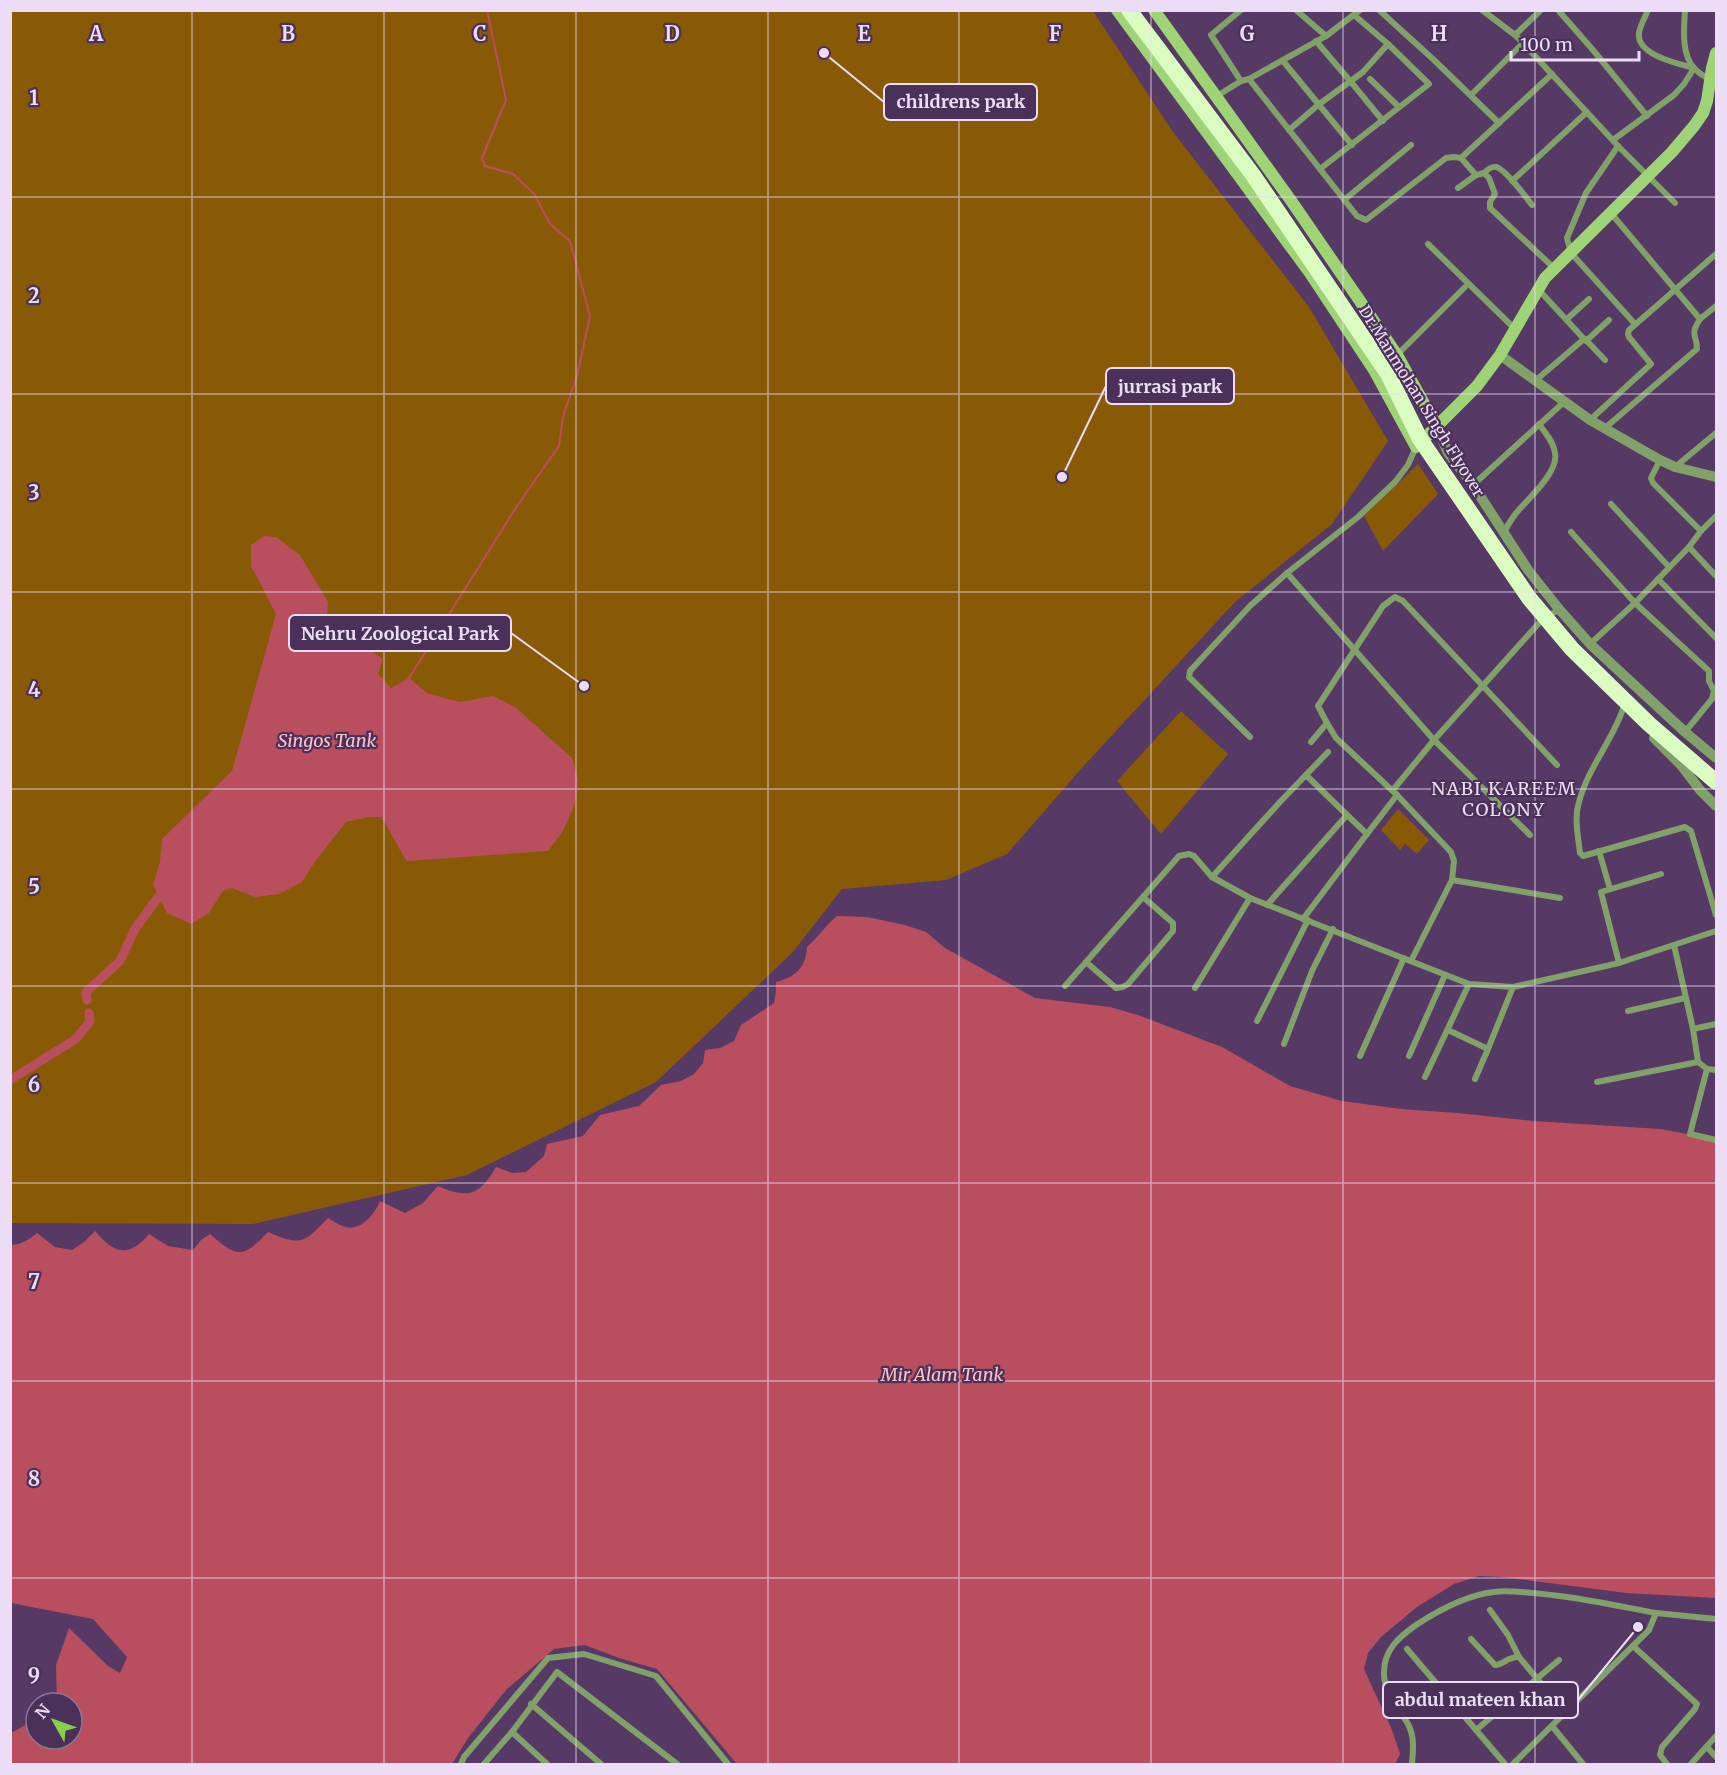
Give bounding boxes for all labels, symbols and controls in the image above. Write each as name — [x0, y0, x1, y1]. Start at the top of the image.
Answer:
text: A — [88, 21, 104, 46]
text: B — [281, 21, 295, 46]
text: C — [473, 21, 487, 46]
text: D — [664, 21, 680, 46]
text: E — [857, 21, 871, 46]
text: F — [1049, 21, 1062, 46]
text: G — [1240, 21, 1255, 46]
text: H — [1431, 21, 1447, 46]
scale bar — [1511, 24, 1638, 62]
text: 100 m — [1520, 33, 1573, 56]
callout: childrens park — [884, 84, 1037, 120]
text: 1 — [29, 85, 39, 110]
text: childrens park — [897, 90, 1026, 113]
text: 2 — [28, 283, 40, 308]
street label: Dr.Manmohan Singh Flyover — [1355, 302, 1489, 500]
callout: jurrasi park — [1106, 368, 1234, 404]
text: jurrasi park — [1117, 375, 1223, 398]
text: 3 — [28, 480, 40, 505]
callout: Nehru Zoological Park — [289, 615, 511, 651]
text: Nehru Zoological Park — [301, 622, 499, 645]
text: 4 — [28, 677, 41, 702]
water label: Singos Tank — [278, 729, 376, 752]
district label: NABI KAREEM COLONY — [1431, 777, 1577, 821]
text: 5 — [28, 874, 40, 899]
text: 6 — [28, 1072, 40, 1097]
text: 7 — [28, 1269, 40, 1294]
water label: Mir Alam Tank — [880, 1363, 1003, 1386]
text: 8 — [28, 1466, 40, 1491]
text: 9 — [28, 1663, 40, 1688]
callout: abdul mateen khan — [1383, 1682, 1578, 1718]
text: abdul mateen khan — [1395, 1688, 1565, 1711]
north arrow — [24, 1691, 84, 1751]
text: N — [31, 1700, 54, 1723]

